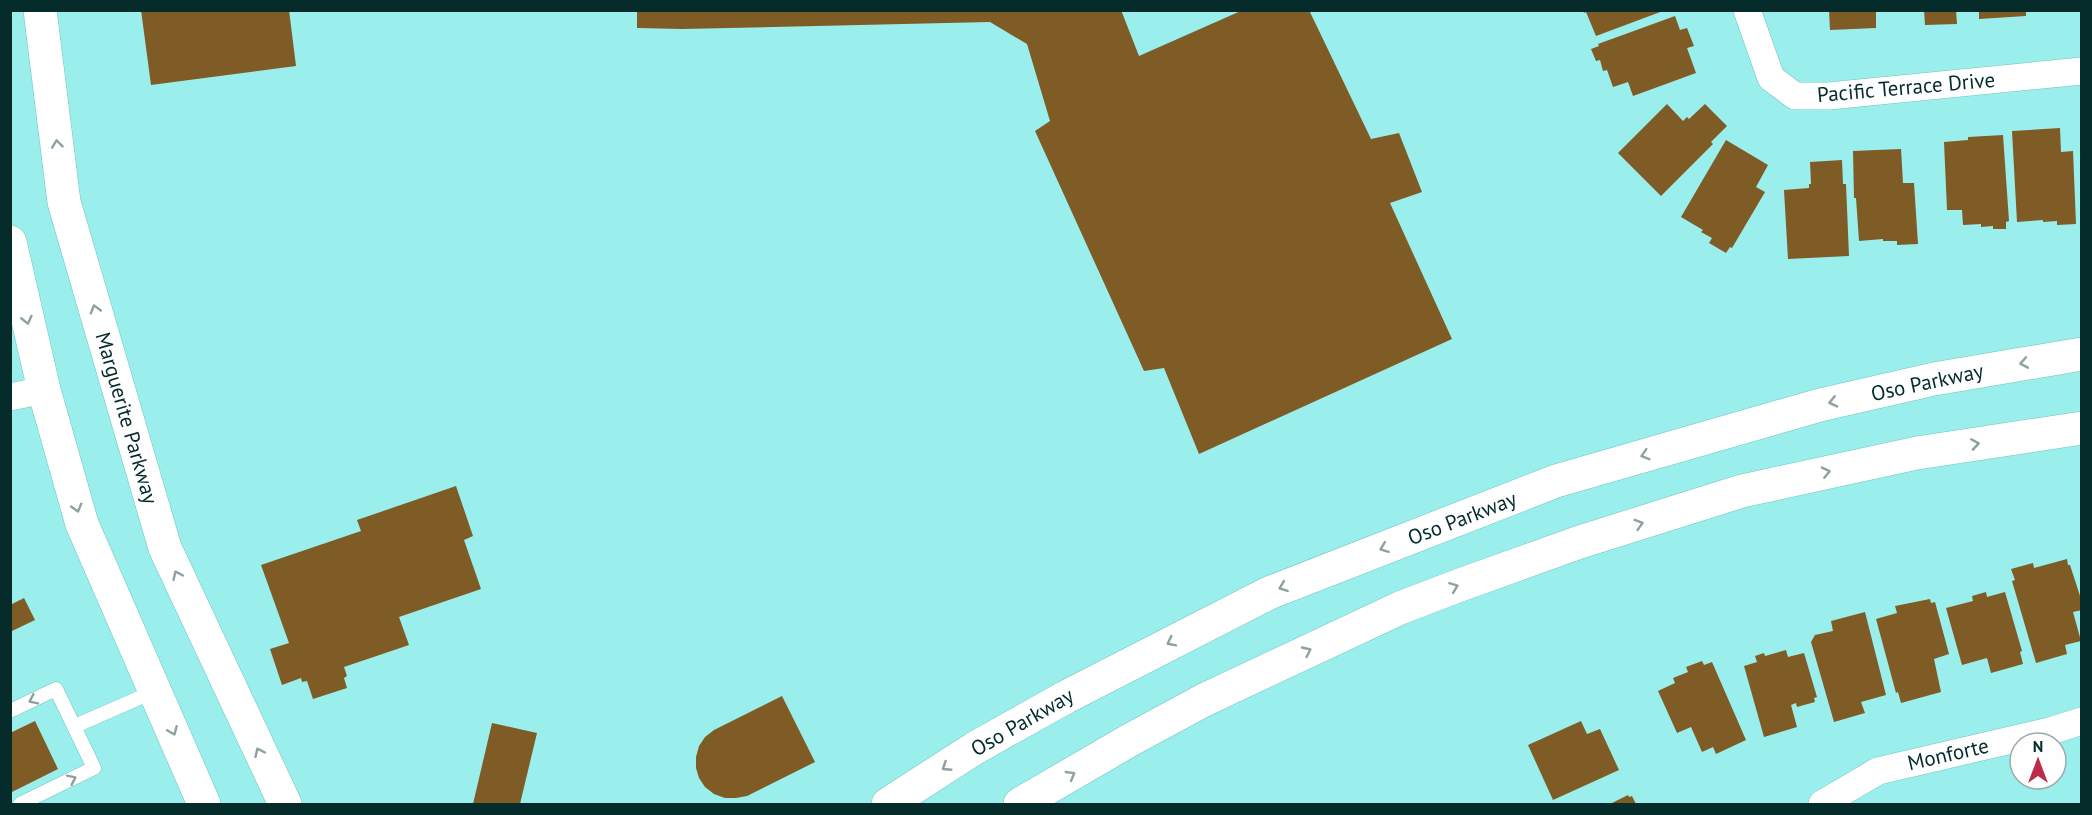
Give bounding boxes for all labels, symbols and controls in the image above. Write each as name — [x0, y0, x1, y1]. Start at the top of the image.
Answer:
street label: Pacific Terrace Drive — [1816, 66, 1996, 108]
one-way arrow — [51, 139, 63, 148]
one-way arrow — [90, 304, 102, 315]
one-way arrow — [20, 314, 33, 324]
street label: Marguerite Parkway — [90, 329, 165, 507]
one-way arrow — [2019, 356, 2029, 369]
street label: Oso Parkway — [1868, 357, 1986, 407]
one-way arrow — [1828, 395, 1838, 408]
one-way arrow — [1970, 438, 1980, 451]
one-way arrow — [1640, 448, 1651, 460]
one-way arrow — [1821, 466, 1831, 479]
street label: Oso Parkway — [1404, 485, 1520, 551]
one-way arrow — [70, 503, 83, 513]
one-way arrow — [1633, 519, 1644, 532]
one-way arrow — [1379, 541, 1390, 553]
one-way arrow — [173, 571, 185, 582]
one-way arrow — [1278, 580, 1289, 593]
one-way arrow — [1448, 582, 1459, 594]
one-way arrow — [1167, 634, 1178, 646]
one-way arrow — [1300, 646, 1311, 658]
street label: Oso Parkway — [966, 682, 1078, 762]
one-way arrow — [28, 693, 39, 705]
one-way arrow — [166, 725, 178, 736]
north arrow — [2008, 731, 2068, 791]
street label: Monforte — [1905, 732, 1991, 776]
text: N — [2033, 736, 2043, 756]
one-way arrow — [255, 747, 267, 758]
one-way arrow — [942, 760, 953, 771]
one-way arrow — [1065, 771, 1075, 782]
one-way arrow — [66, 774, 77, 786]

